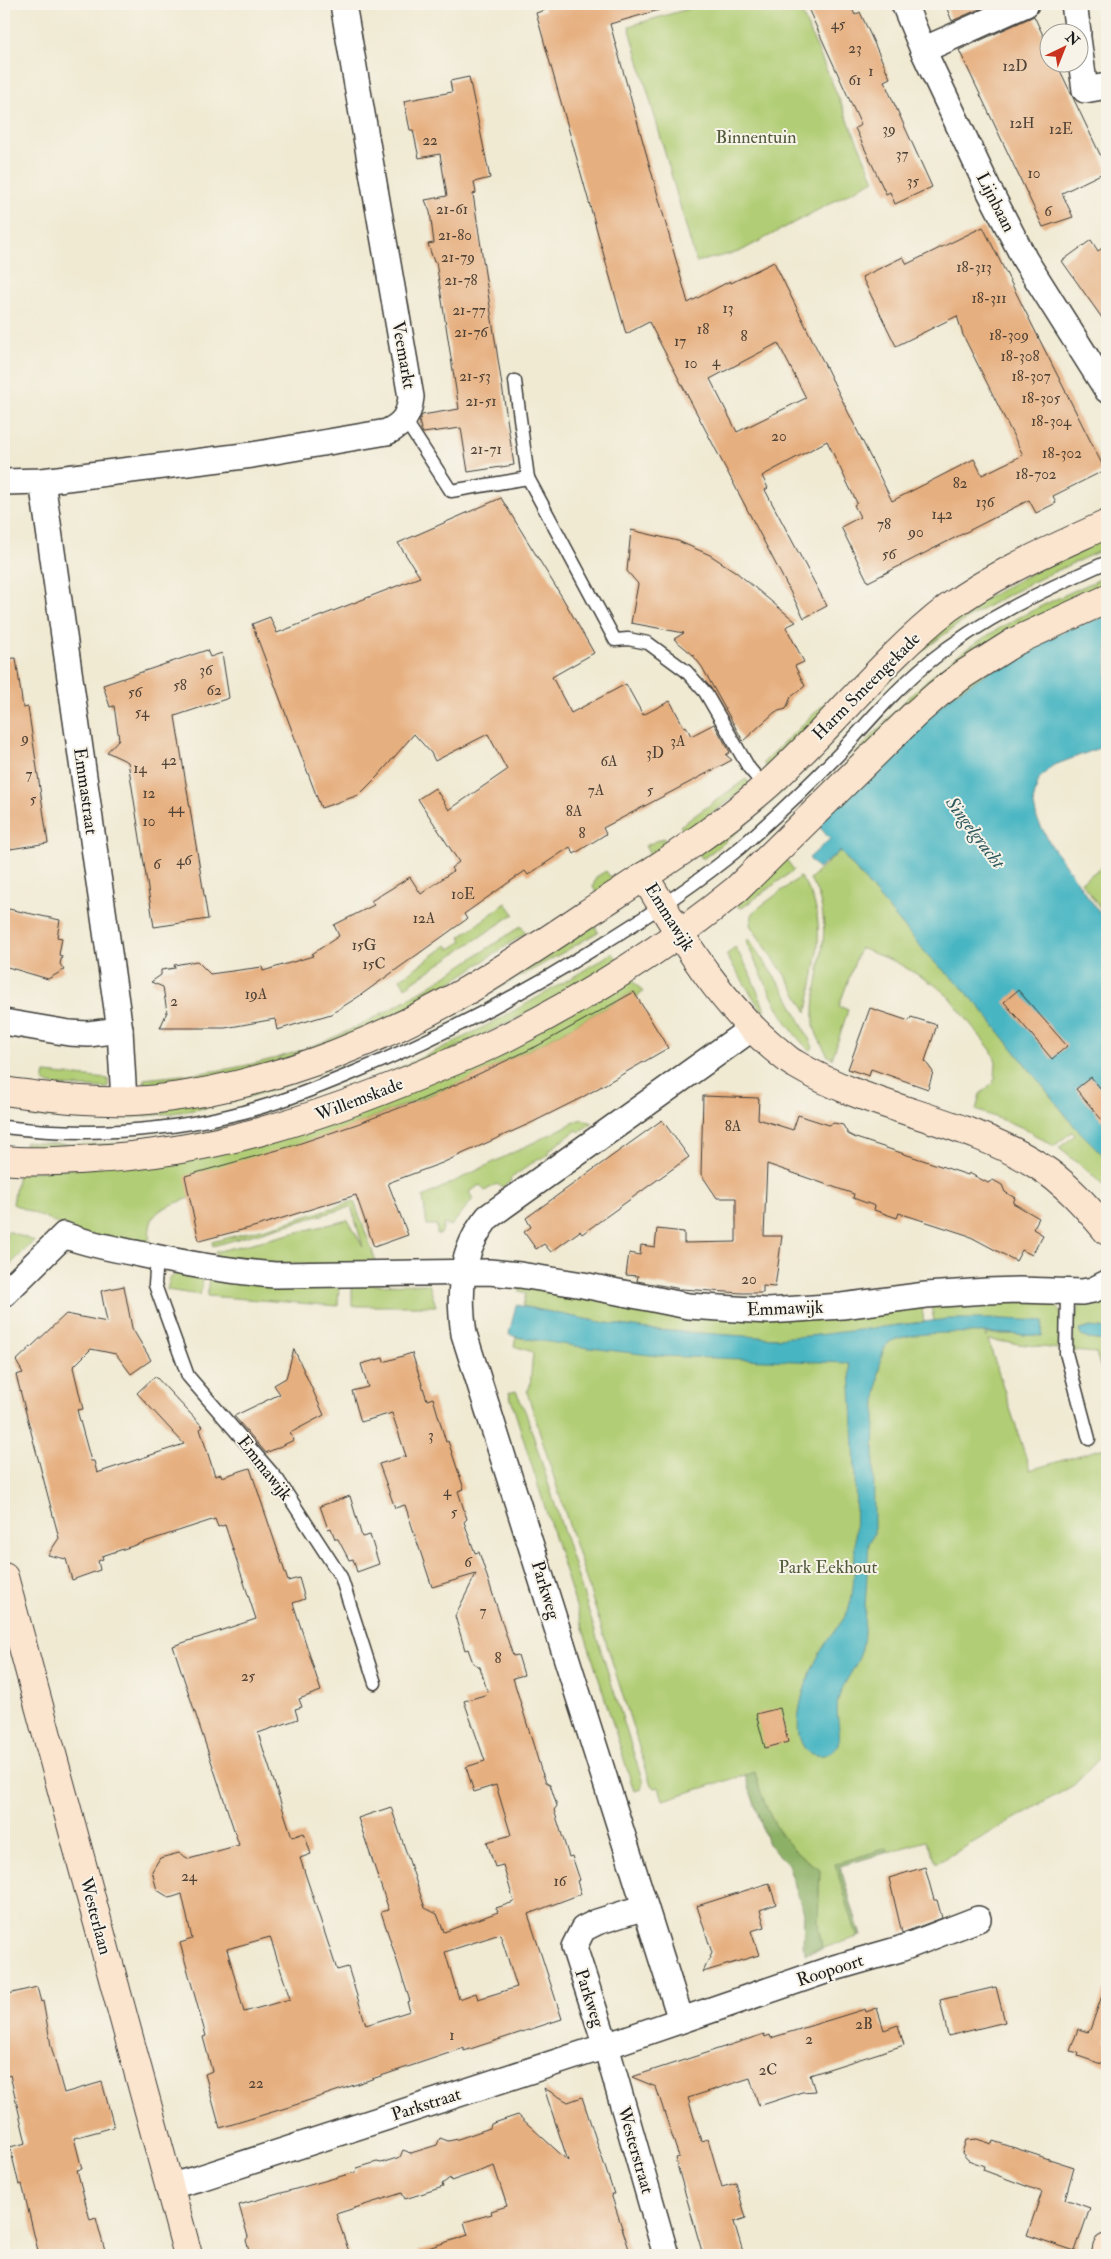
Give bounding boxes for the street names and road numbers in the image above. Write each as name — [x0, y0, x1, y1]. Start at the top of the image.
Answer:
street label: Lijnbaan — [971, 168, 1020, 236]
street label: Veemarkt — [386, 319, 421, 391]
street label: Harm Smeengekade — [807, 627, 926, 745]
street label: Emmastraat — [68, 746, 103, 836]
street label: Emmawijk — [640, 879, 700, 956]
street label: Willemskade — [311, 1072, 407, 1127]
street label: Emmawijk — [746, 1296, 824, 1321]
street label: Emmawijk — [232, 1431, 298, 1506]
street label: Parkweg — [526, 1558, 566, 1623]
street label: Westerlaan — [74, 1874, 117, 1957]
street label: Roopoort — [794, 1949, 867, 1992]
street label: Parkweg — [569, 1966, 610, 2031]
street label: Parkstraat — [388, 2082, 464, 2127]
street label: Westerstraat — [612, 2103, 659, 2197]

